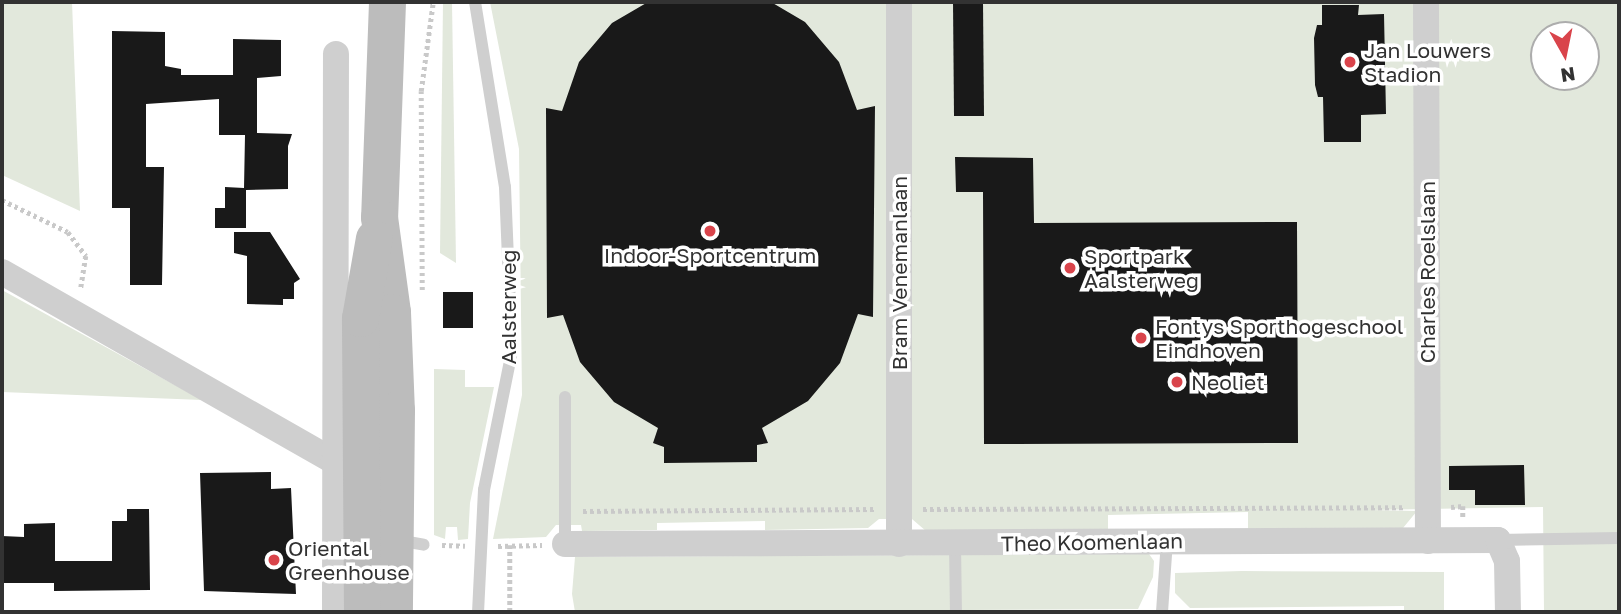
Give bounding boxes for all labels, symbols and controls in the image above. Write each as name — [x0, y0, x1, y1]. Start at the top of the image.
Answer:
north arrow — [1530, 21, 1600, 91]
place label: Jan Louwers Stadion — [1364, 37, 1491, 87]
marker: Jan Louwers Stadion — [1342, 54, 1358, 70]
text: N — [1559, 63, 1577, 88]
street label: Bram Venemanlaan — [886, 176, 912, 370]
street label: Charles Roelslaan — [1414, 181, 1440, 363]
marker: Indoor-Sportcentrum — [702, 223, 718, 239]
place label: Indoor-Sportcentrum — [604, 242, 816, 268]
place label: Sportpark Aalsterweg — [1084, 243, 1199, 293]
street label: Aalsterweg — [495, 250, 521, 364]
marker: Sportpark Aalsterweg — [1062, 260, 1078, 276]
place label: Fontys Sporthogeschool Eindhoven — [1155, 313, 1404, 363]
marker: Fontys Sporthogeschool Eindhoven — [1133, 330, 1149, 346]
place label: Neoliet — [1191, 369, 1265, 395]
marker: Neoliet — [1169, 374, 1185, 390]
street label: Theo Koomenlaan — [1001, 528, 1183, 556]
place label: Oriental Greenhouse — [288, 535, 410, 585]
marker: Oriental Greenhouse — [266, 552, 282, 568]

